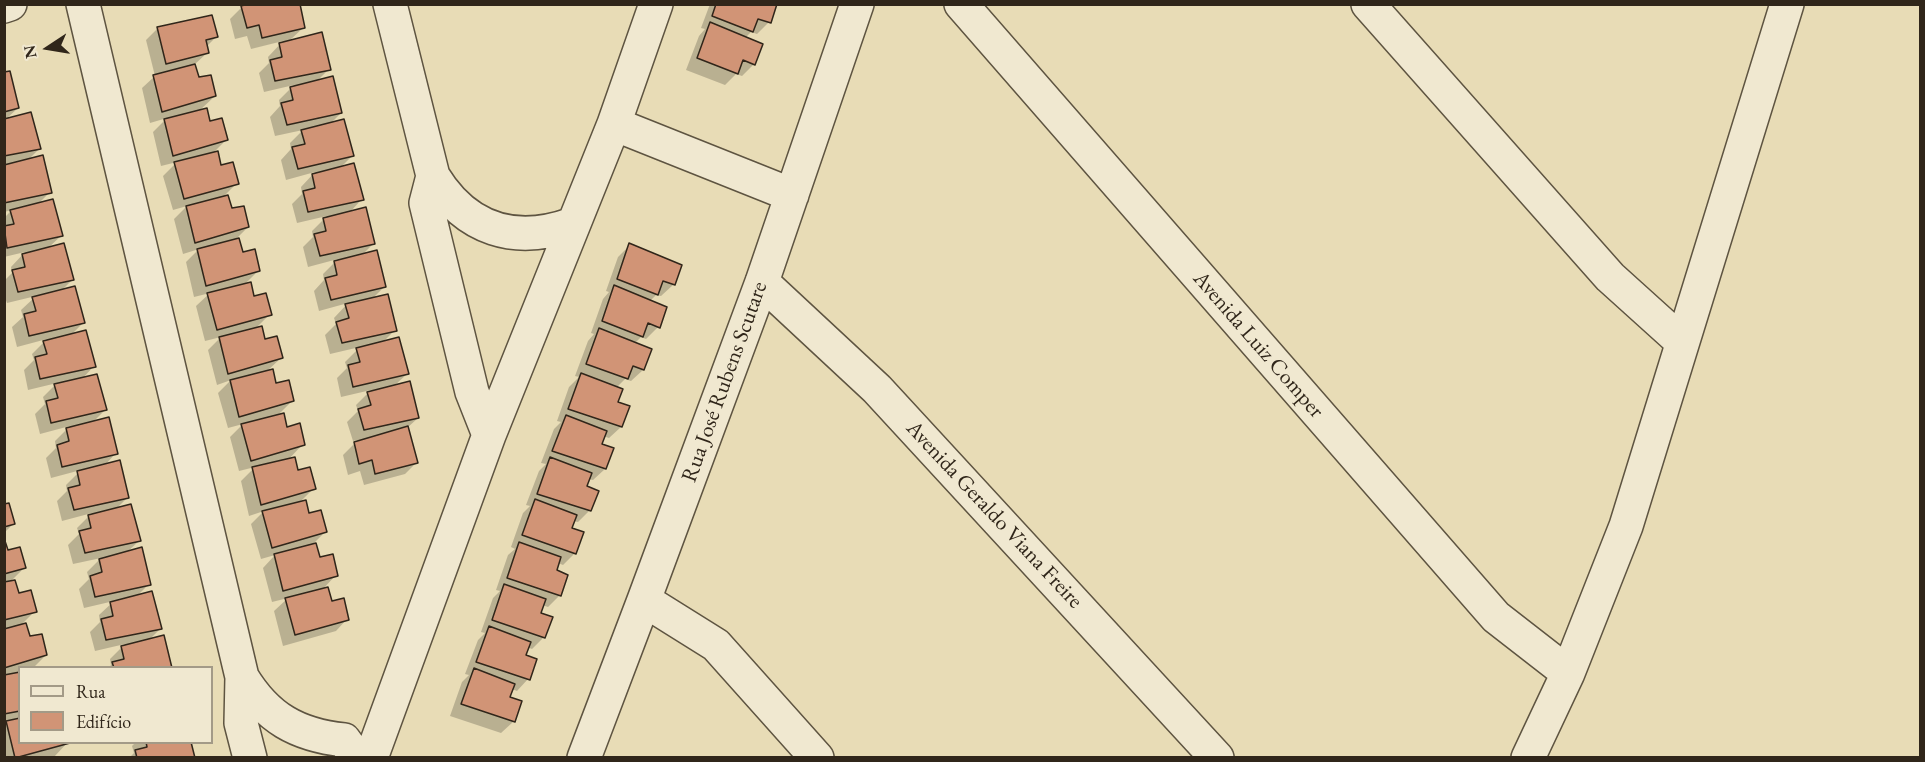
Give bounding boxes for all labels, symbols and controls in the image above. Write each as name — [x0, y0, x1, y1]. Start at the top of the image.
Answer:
north arrow — [18, 18, 78, 78]
text: N — [18, 43, 42, 60]
street label: Avenida Luiz Comper — [1187, 266, 1329, 424]
street label: Rua José Rubens Scutare — [676, 278, 774, 486]
street label: Avenida Geraldo Viana Freire — [900, 416, 1088, 614]
legend — [18, 666, 213, 744]
text: Rua — [76, 680, 106, 703]
text: Edifício — [76, 710, 131, 733]

